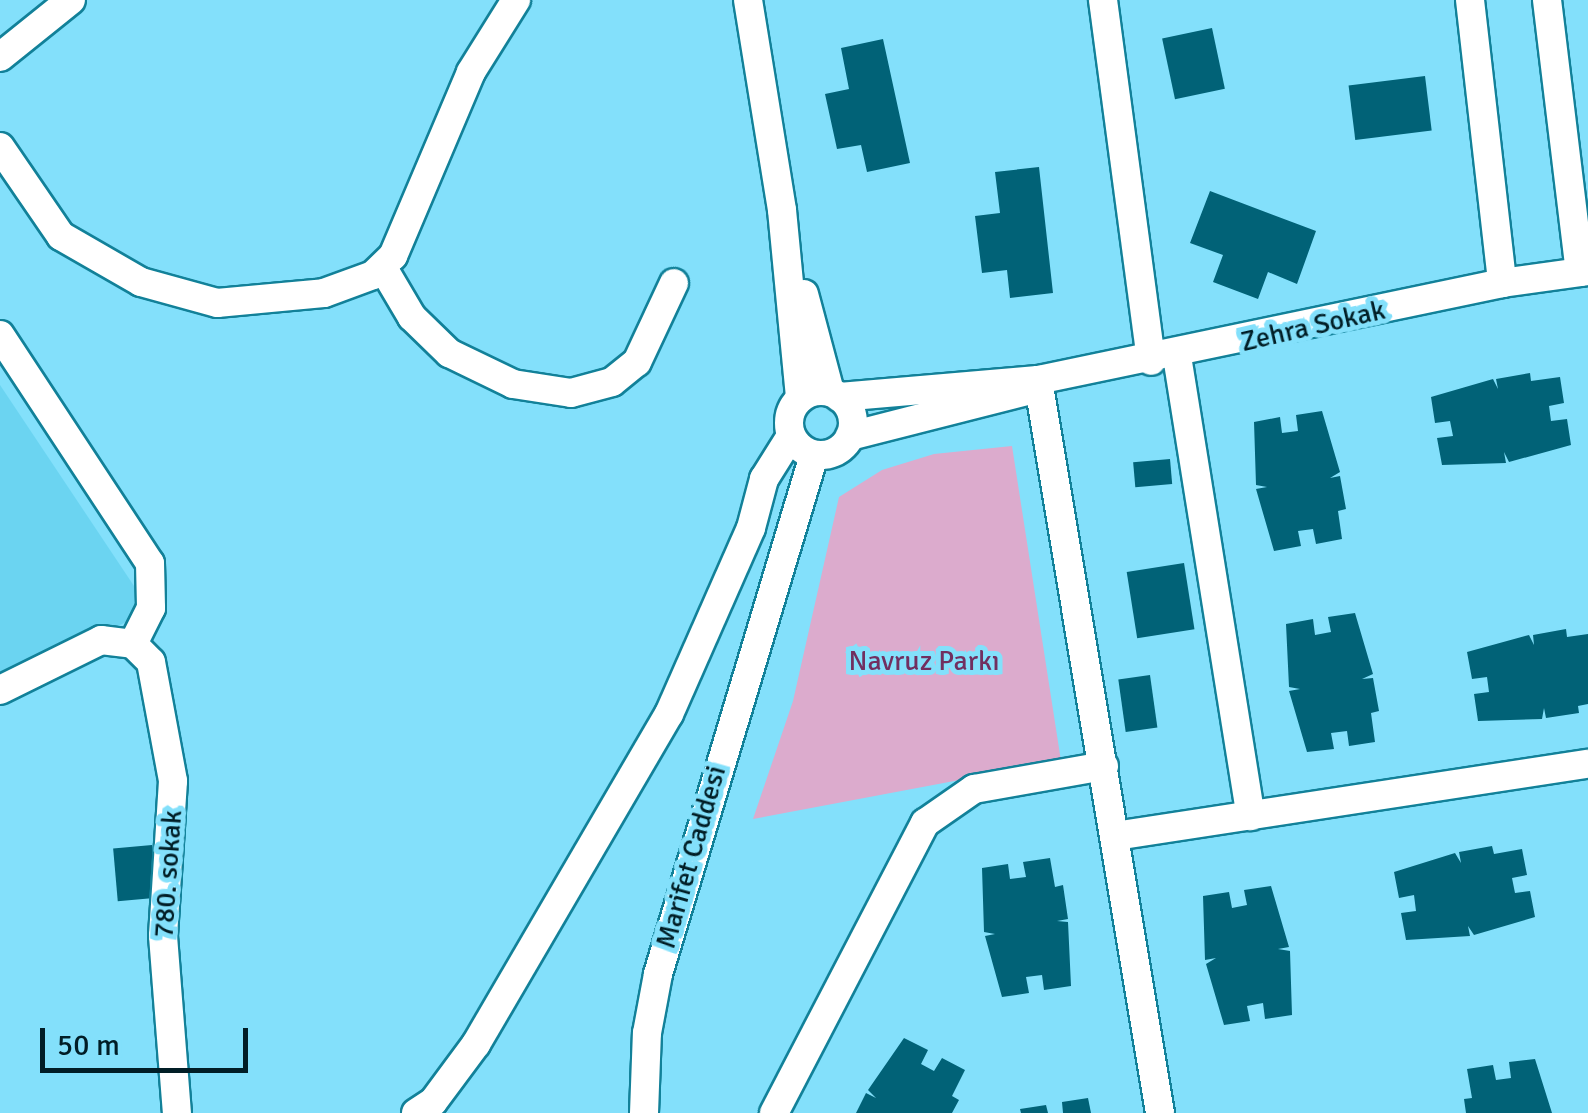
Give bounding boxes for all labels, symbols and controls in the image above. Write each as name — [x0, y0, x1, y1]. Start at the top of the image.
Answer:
street label: Zehra Sokak — [1238, 293, 1388, 359]
park label: Navruz Parkı — [848, 644, 1000, 678]
street label: Marifet Caddesi — [649, 762, 733, 952]
street label: 780. sokak — [147, 809, 189, 939]
scale bar — [45, 1008, 252, 1070]
text: 50 m — [57, 1027, 120, 1064]

